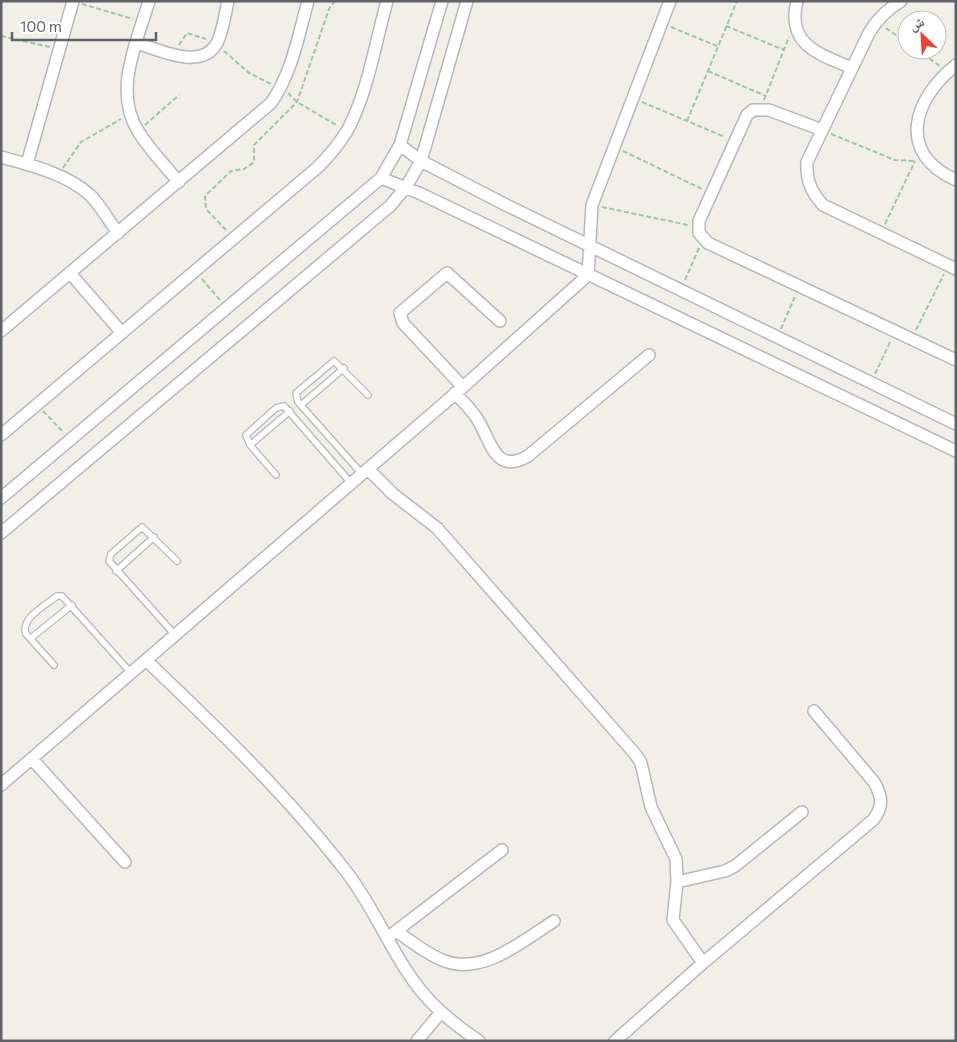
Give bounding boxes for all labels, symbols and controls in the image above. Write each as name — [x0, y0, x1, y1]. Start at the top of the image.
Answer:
scale bar — [12, 10, 156, 42]
north arrow — [897, 10, 947, 60]
text: ش — [906, 12, 927, 35]
text: 100 m — [20, 17, 62, 35]

